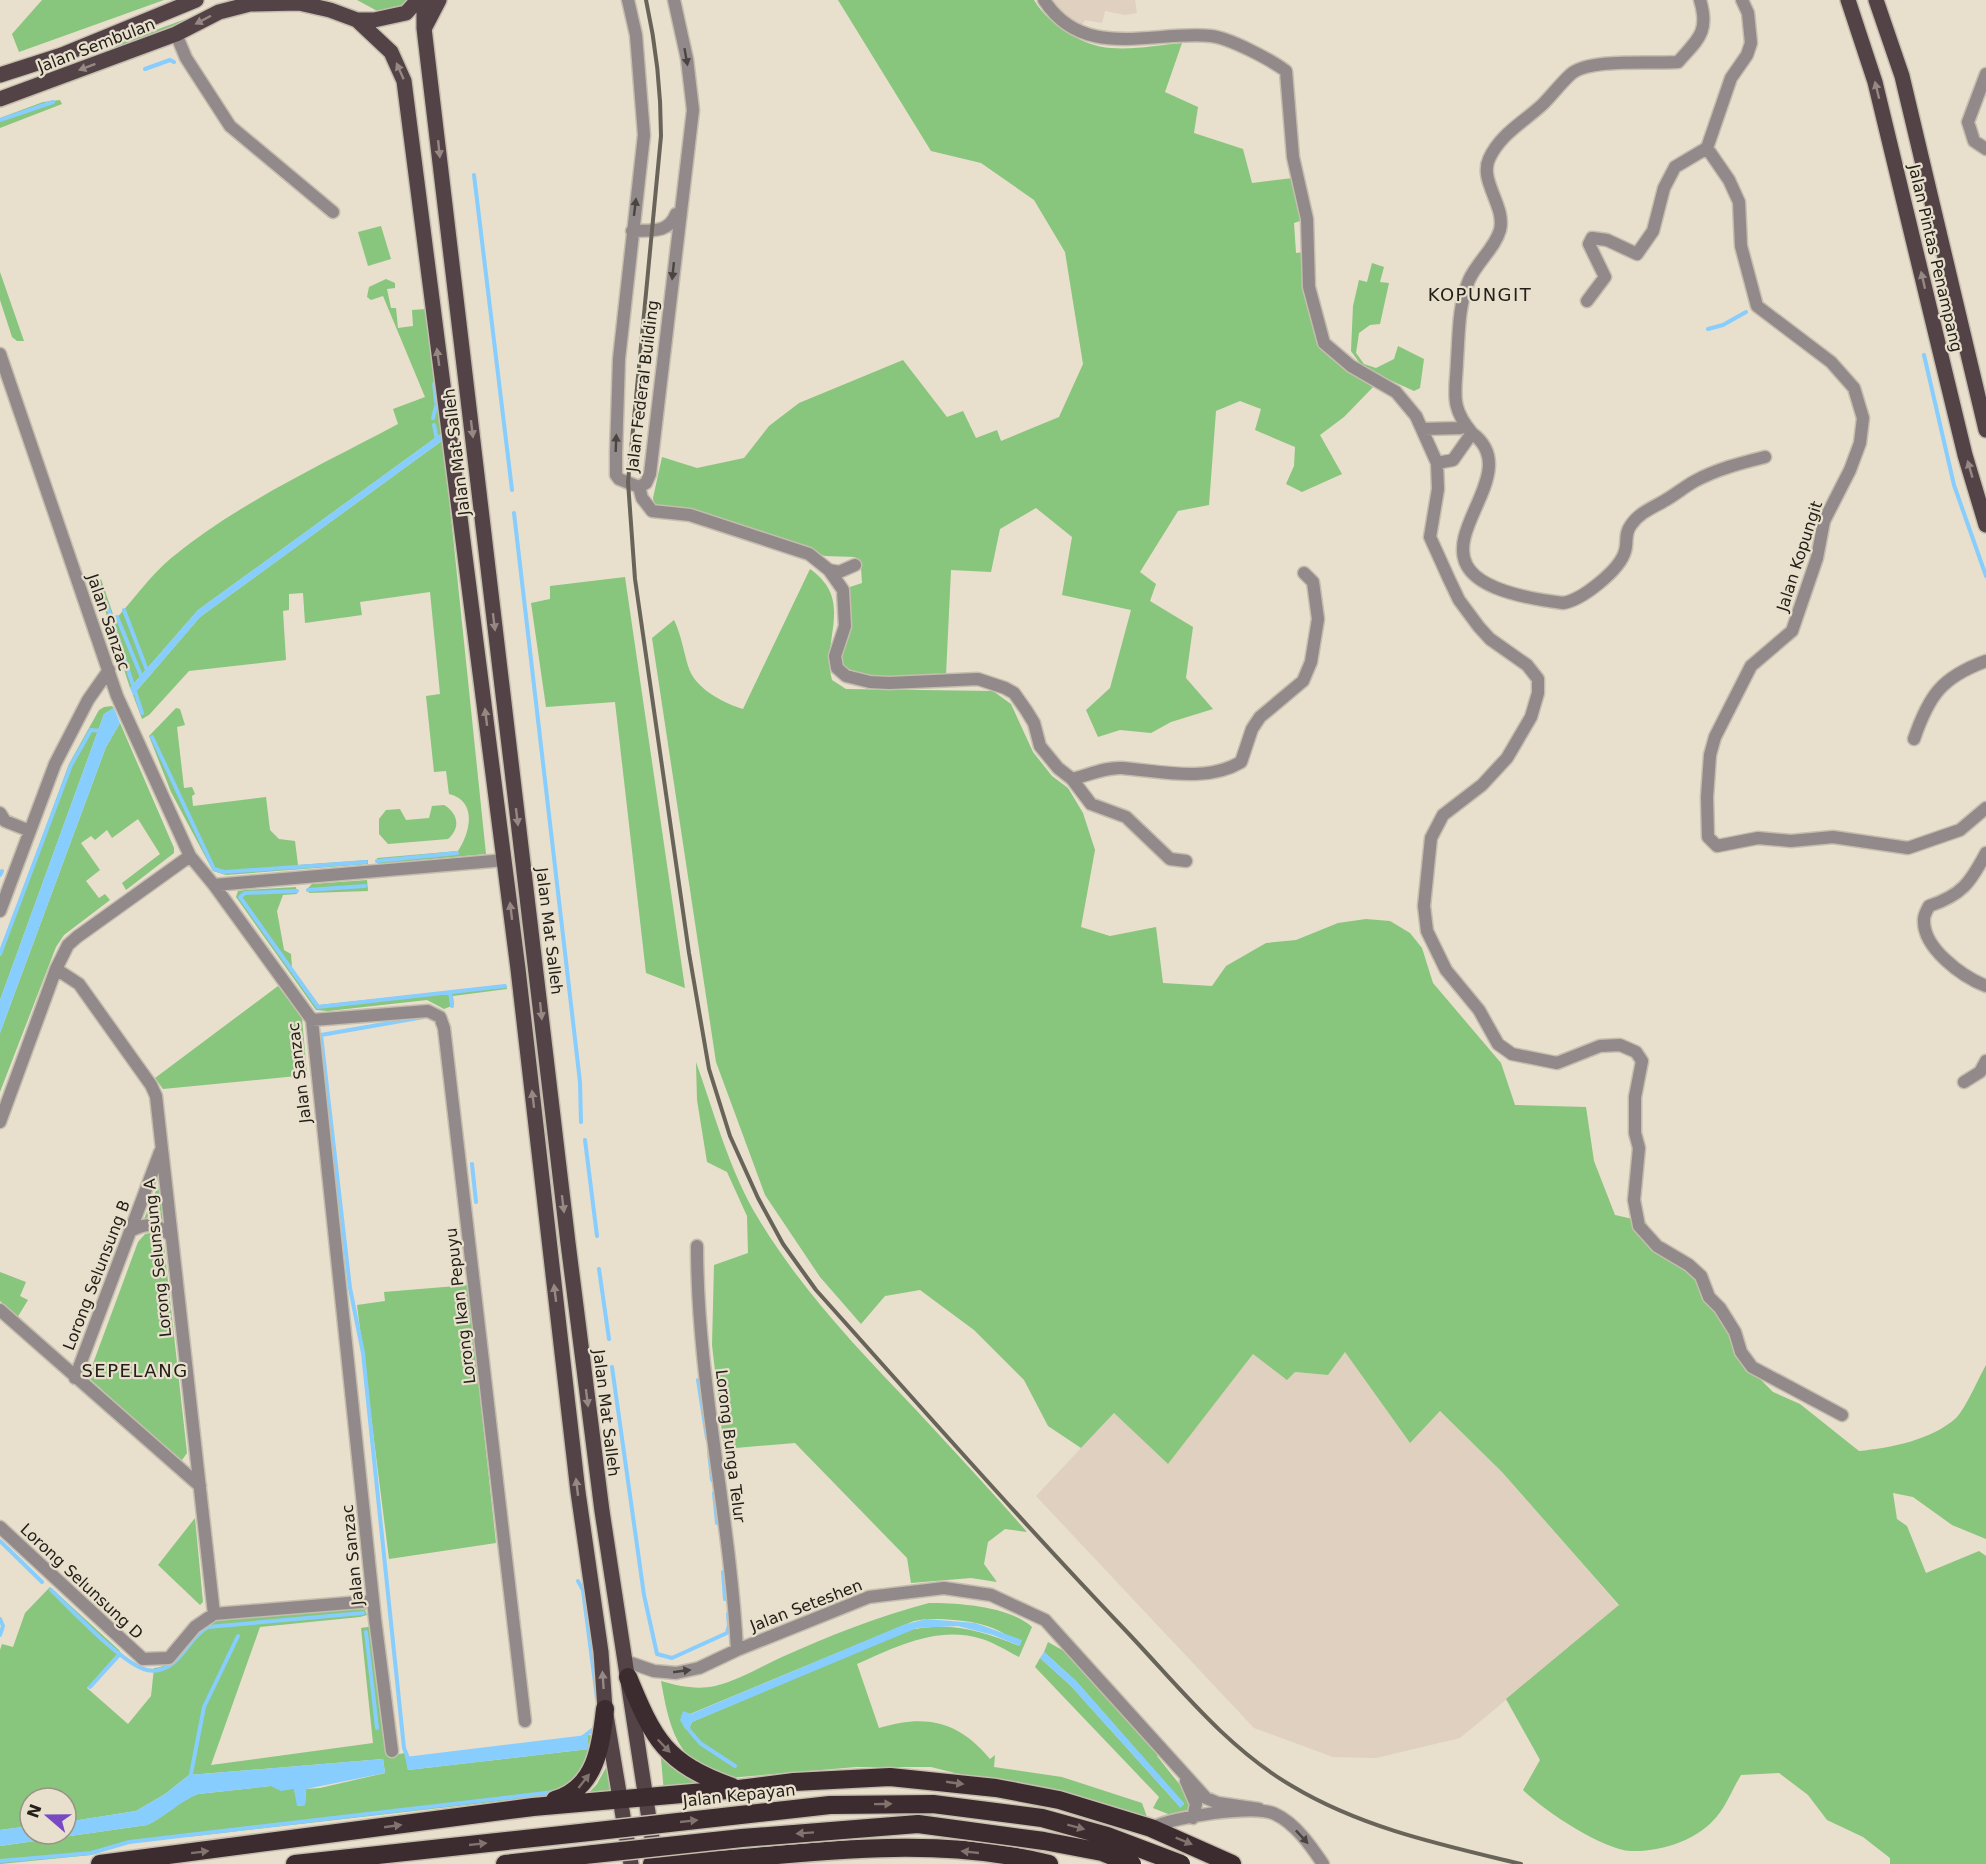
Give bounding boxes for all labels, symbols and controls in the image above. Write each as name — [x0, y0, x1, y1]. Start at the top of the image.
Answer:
street label: Jalan Sembulan — [34, 14, 158, 77]
one-way arrow — [195, 15, 212, 25]
one-way arrow — [682, 48, 691, 67]
one-way arrow — [78, 63, 96, 72]
one-way arrow — [395, 63, 404, 80]
one-way arrow — [1872, 81, 1882, 99]
one-way arrow — [434, 139, 444, 158]
street label: Jalan Pintas Penampang — [1904, 161, 1966, 354]
one-way arrow — [630, 197, 639, 216]
one-way arrow — [668, 262, 677, 281]
one-way arrow — [1917, 271, 1927, 289]
district label: KOPUNGIT — [1428, 284, 1532, 305]
street label: Jalan Federal Building — [622, 299, 662, 474]
one-way arrow — [434, 348, 443, 367]
street label: Jalan Mat Salleh — [439, 387, 474, 518]
one-way arrow — [467, 419, 476, 438]
one-way arrow — [612, 433, 621, 452]
one-way arrow — [1965, 460, 1974, 478]
street label: Jalan Kopungit — [1772, 499, 1826, 615]
street label: Jalan Sanzac — [83, 570, 134, 673]
one-way arrow — [489, 613, 499, 632]
one-way arrow — [481, 708, 490, 727]
one-way arrow — [513, 808, 522, 827]
street label: Jalan Mat Salleh — [532, 865, 567, 996]
one-way arrow — [506, 901, 516, 920]
one-way arrow — [536, 1001, 546, 1020]
street label: Jalan Sanzac — [284, 1022, 315, 1125]
one-way arrow — [528, 1089, 538, 1108]
street label: Lorong Selunsung A — [140, 1178, 175, 1338]
one-way arrow — [558, 1195, 568, 1214]
street label: Lorong Selunsung B — [59, 1197, 134, 1353]
street label: Lorong Ikan Pepuyu — [441, 1227, 480, 1385]
one-way arrow — [550, 1283, 560, 1302]
street label: Jalan Mat Salleh — [589, 1347, 624, 1478]
district label: SEPELANG — [81, 1360, 189, 1381]
street label: Lorong Bunga Telur — [712, 1368, 749, 1524]
one-way arrow — [583, 1388, 592, 1407]
one-way arrow — [573, 1477, 582, 1496]
street label: Jalan Sanzac — [338, 1504, 367, 1607]
street label: Lorong Selunsung D — [16, 1520, 147, 1643]
street label: Jalan Seteshen — [746, 1575, 865, 1636]
one-way arrow — [672, 1667, 691, 1676]
one-way arrow — [599, 1670, 608, 1689]
one-way arrow — [657, 1739, 671, 1753]
one-way arrow — [577, 1773, 590, 1789]
one-way arrow — [946, 1778, 965, 1787]
street label: Jalan Kepayan — [681, 1780, 796, 1811]
north arrow — [18, 1786, 78, 1846]
one-way arrow — [873, 1800, 892, 1809]
text: N — [23, 1801, 46, 1821]
one-way arrow — [679, 1816, 698, 1825]
one-way arrow — [384, 1822, 403, 1831]
one-way arrow — [1067, 1823, 1085, 1832]
one-way arrow — [796, 1828, 815, 1838]
one-way arrow — [1295, 1830, 1309, 1844]
one-way arrow — [1175, 1837, 1193, 1846]
one-way arrow — [469, 1839, 488, 1849]
one-way arrow — [190, 1847, 209, 1856]
one-way arrow — [961, 1847, 980, 1857]

